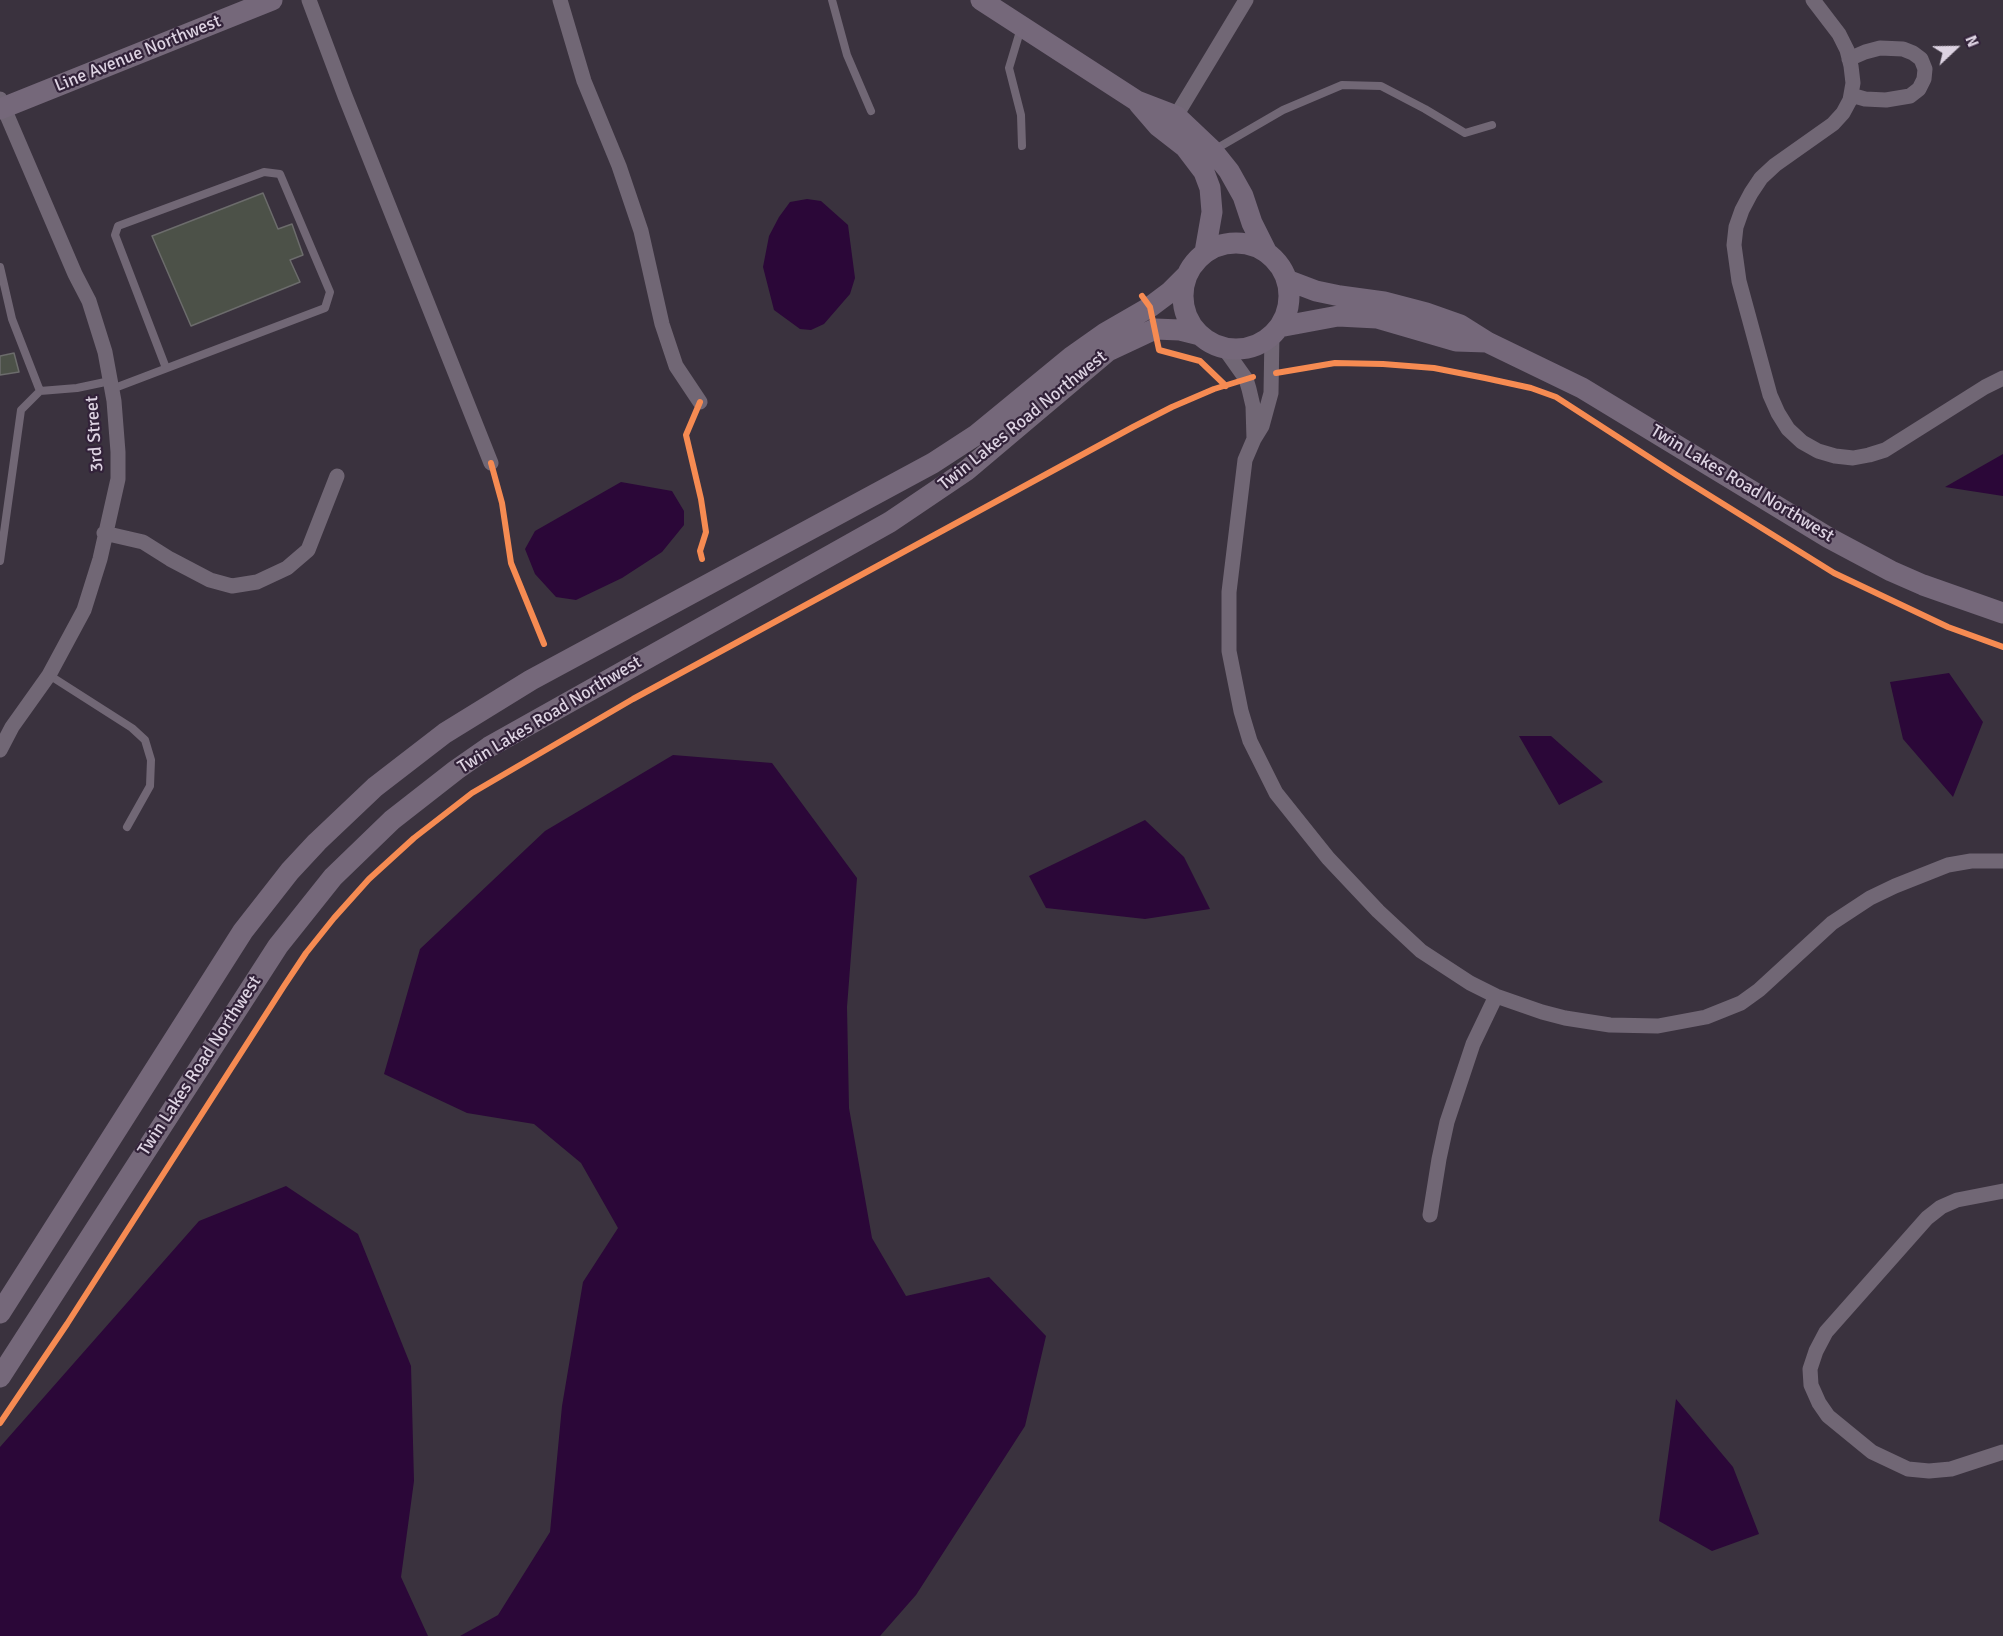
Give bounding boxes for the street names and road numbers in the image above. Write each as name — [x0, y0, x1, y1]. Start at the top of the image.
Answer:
street label: Line Avenue Northwest — [52, 11, 224, 97]
street label: Twin Lakes Road Northwest — [935, 346, 1111, 496]
street label: 3rd Street — [82, 395, 108, 473]
street label: Twin Lakes Road Northwest — [1646, 421, 1838, 547]
street label: Twin Lakes Road Northwest — [454, 652, 646, 778]
street label: Twin Lakes Road Northwest — [134, 972, 266, 1160]

